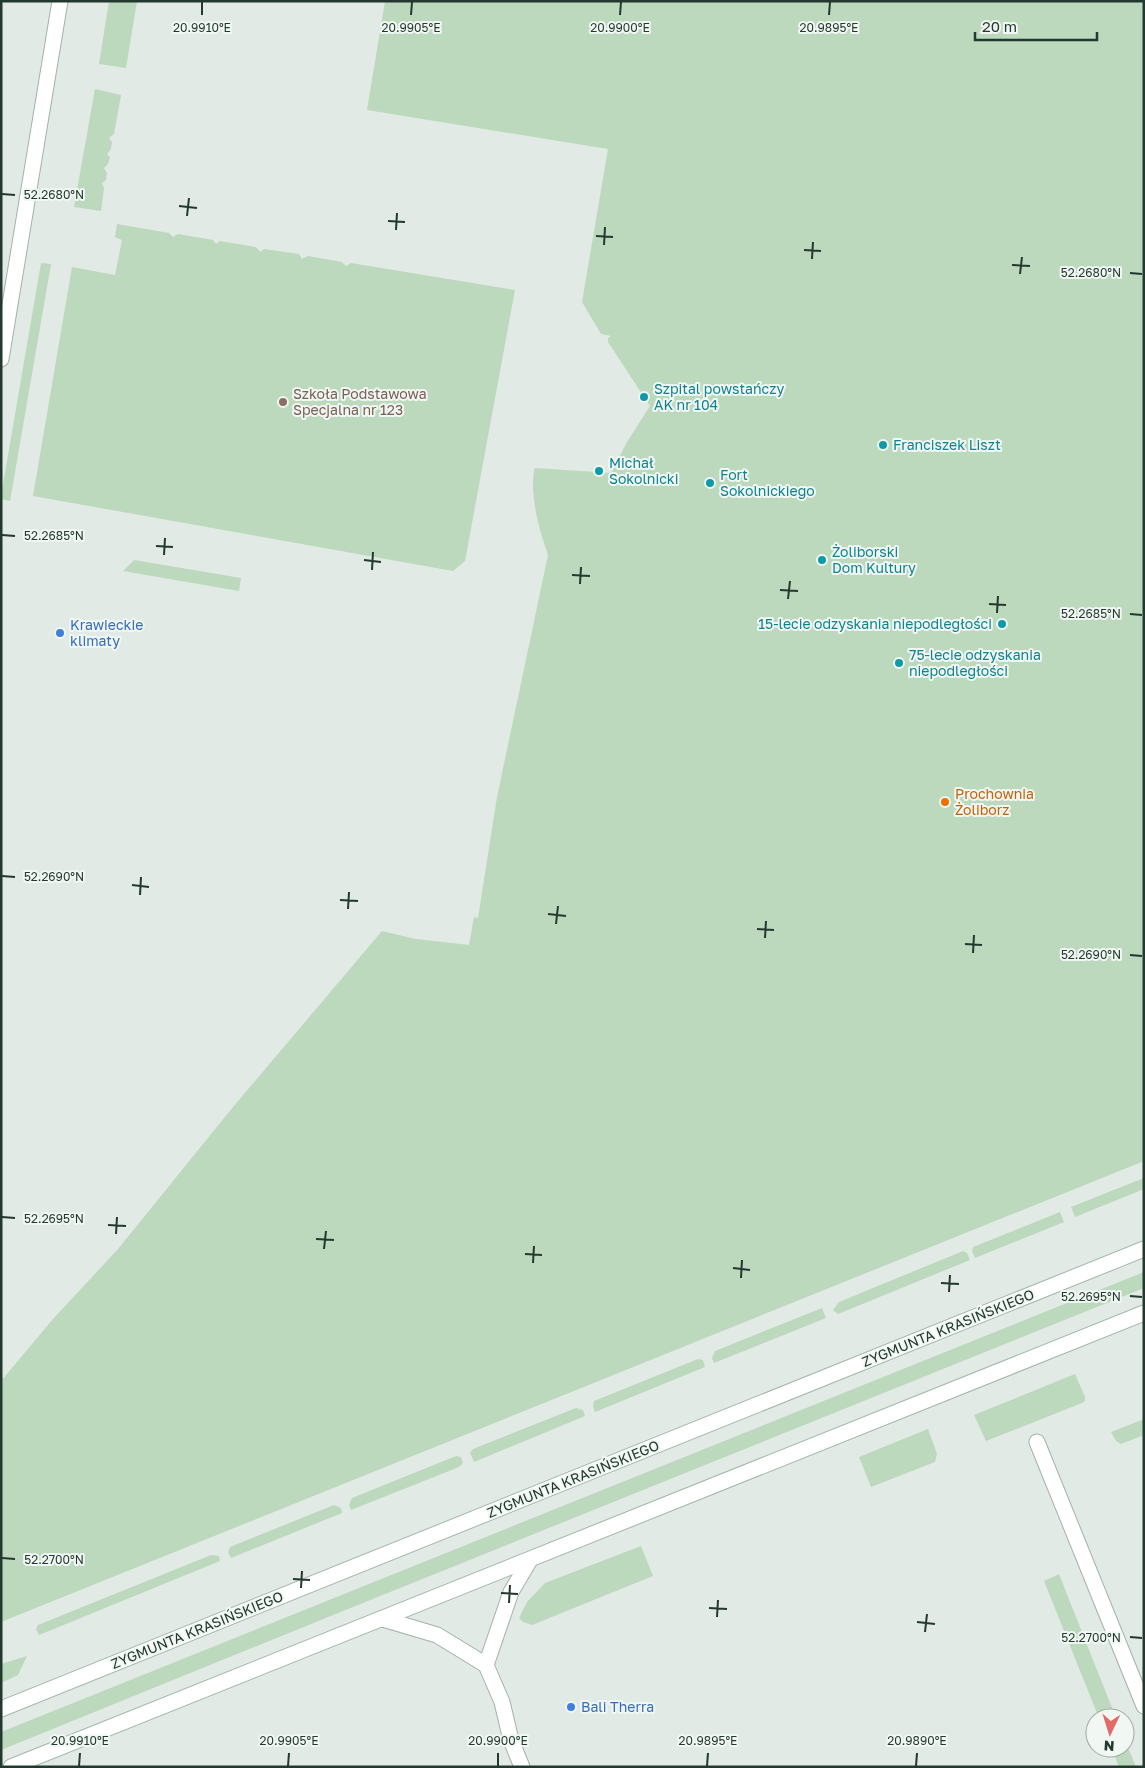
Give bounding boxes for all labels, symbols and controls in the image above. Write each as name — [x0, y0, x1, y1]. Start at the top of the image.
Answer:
scale bar — [975, 10, 1098, 42]
text: 20 m — [982, 17, 1017, 35]
text: 20.9910°E — [173, 20, 231, 35]
text: 20.9905°E — [382, 20, 440, 35]
text: 20.9900°E — [590, 20, 650, 35]
text: 20.9895°E — [800, 20, 858, 35]
text: 52.2680°N — [24, 187, 84, 202]
text: 52.2680°N — [1061, 265, 1121, 280]
place label: Szpital powstańczy AK nr 104 — [654, 380, 784, 413]
place label: Szkoła Podstawowa Specjalna nr 123 — [293, 385, 427, 418]
marker: Szpital powstańczy AK nr 104 — [638, 391, 650, 403]
marker: Szkoła Podstawowa Specjalna nr 123 — [277, 396, 289, 408]
place label: Franciszek Liszt — [893, 436, 1001, 453]
marker: Franciszek Liszt — [877, 439, 889, 451]
place label: Michał Sokolnicki — [609, 454, 679, 487]
marker: Michał Sokolnicki — [593, 465, 605, 477]
place label: Fort Sokolnickiego — [720, 466, 815, 499]
marker: Fort Sokolnickiego — [704, 477, 716, 489]
text: 52.2685°N — [24, 528, 84, 543]
place label: Żoliborski Dom Kultury — [832, 543, 916, 576]
marker: Żoliborski Dom Kultury — [816, 554, 828, 566]
text: 52.2685°N — [1061, 606, 1121, 621]
place label: 15-lecie odzyskania niepodległości — [758, 615, 992, 632]
place label: Krawieckie klimaty — [70, 616, 143, 649]
marker: 15-lecie odzyskania niepodległości — [996, 618, 1008, 630]
marker: Krawieckie klimaty — [54, 627, 66, 639]
place label: 75-lecie odzyskania niepodległości — [909, 646, 1041, 679]
marker: 75-lecie odzyskania niepodległości — [893, 657, 905, 669]
place label: Prochownia Żoliborz — [955, 785, 1034, 818]
marker: Prochownia Żoliborz — [939, 796, 951, 808]
text: 52.2690°N — [24, 869, 84, 884]
text: 52.2690°N — [1061, 947, 1121, 962]
text: 52.2695°N — [24, 1211, 84, 1226]
street label: ZYGMUNTA KRASIŃSKIEGO — [859, 1285, 1036, 1370]
text: 52.2695°N — [1061, 1289, 1121, 1304]
street label: ZYGMUNTA KRASIŃSKIEGO — [484, 1436, 661, 1521]
text: 52.2700°N — [24, 1552, 84, 1567]
street label: ZYGMUNTA KRASIŃSKIEGO — [108, 1587, 285, 1672]
text: 52.2700°N — [1061, 1630, 1121, 1645]
place label: Bali Therra — [581, 1698, 654, 1715]
marker: Bali Therra — [565, 1701, 577, 1713]
north arrow — [1085, 1708, 1135, 1758]
text: 20.9910°E — [51, 1733, 109, 1748]
text: 20.9905°E — [260, 1733, 318, 1748]
text: 20.9900°E — [468, 1733, 528, 1748]
text: 20.9895°E — [679, 1733, 737, 1748]
text: 20.9890°E — [887, 1733, 947, 1748]
text: N — [1103, 1738, 1115, 1755]

